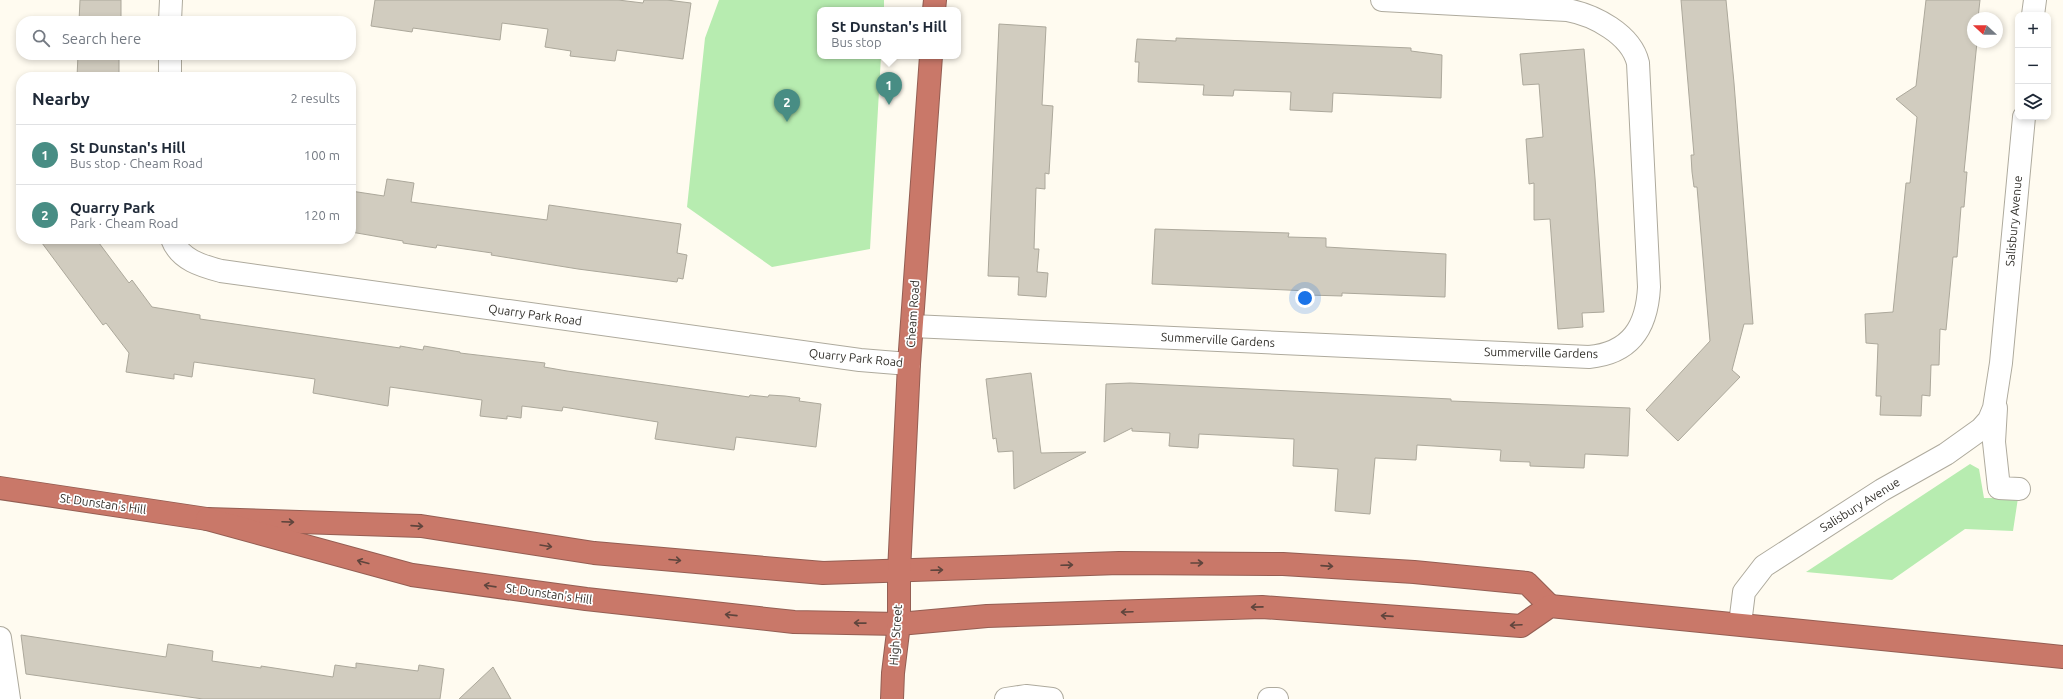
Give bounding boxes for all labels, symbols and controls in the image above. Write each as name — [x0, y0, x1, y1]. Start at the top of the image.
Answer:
popup — [817, 7, 961, 59]
north arrow — [1967, 12, 2003, 48]
map controls — [2015, 12, 2051, 120]
button: + — [2015, 12, 2051, 48]
search box — [16, 16, 356, 60]
text: St Dunstan's Hill — [831, 18, 947, 35]
icon: search — [30, 27, 52, 49]
text: Search here — [62, 30, 141, 47]
text: Bus stop — [831, 35, 882, 49]
button: − — [2015, 48, 2051, 84]
pin: 1 — [876, 72, 902, 105]
button: layers — [2015, 84, 2051, 120]
text: Nearby — [32, 89, 90, 108]
pin: 2 — [774, 89, 800, 122]
text: 2 results — [290, 91, 340, 105]
text: St Dunstan's Hill — [70, 139, 185, 156]
text: 1 — [41, 148, 49, 162]
text: 100 m — [304, 148, 340, 162]
text: Bus stop · Cheam Road — [70, 156, 203, 170]
street label: Salisbury Avenue — [2003, 175, 2024, 267]
text: Quarry Park — [70, 199, 155, 216]
text: 2 — [41, 208, 49, 222]
text: 120 m — [304, 208, 340, 222]
text: Park · Cheam Road — [70, 216, 178, 230]
street label: Cheam Road — [904, 280, 921, 348]
your location — [1295, 288, 1315, 308]
street label: Quarry Park Road — [487, 301, 583, 328]
street label: Summerville Gardens — [1161, 330, 1275, 349]
street label: Summerville Gardens — [1484, 345, 1598, 360]
street label: Quarry Park Road — [808, 346, 904, 369]
street label: Salisbury Avenue — [1818, 475, 1902, 534]
street label: St Dunstan's Hill — [59, 491, 147, 516]
one-way arrow — [281, 518, 294, 526]
one-way arrow — [410, 523, 423, 530]
one-way arrow — [539, 542, 552, 550]
one-way arrow — [668, 557, 681, 564]
one-way arrow — [357, 558, 370, 565]
one-way arrow — [1190, 559, 1203, 567]
one-way arrow — [1060, 561, 1073, 568]
one-way arrow — [1320, 563, 1333, 570]
one-way arrow — [930, 567, 943, 574]
street label: St Dunstan's Hill — [505, 581, 593, 606]
one-way arrow — [484, 582, 497, 590]
one-way arrow — [1251, 603, 1264, 611]
street label: High Street — [887, 604, 904, 666]
one-way arrow — [1121, 608, 1134, 615]
one-way arrow — [725, 611, 738, 619]
one-way arrow — [1381, 613, 1394, 620]
one-way arrow — [854, 620, 867, 627]
one-way arrow — [1510, 621, 1523, 628]

